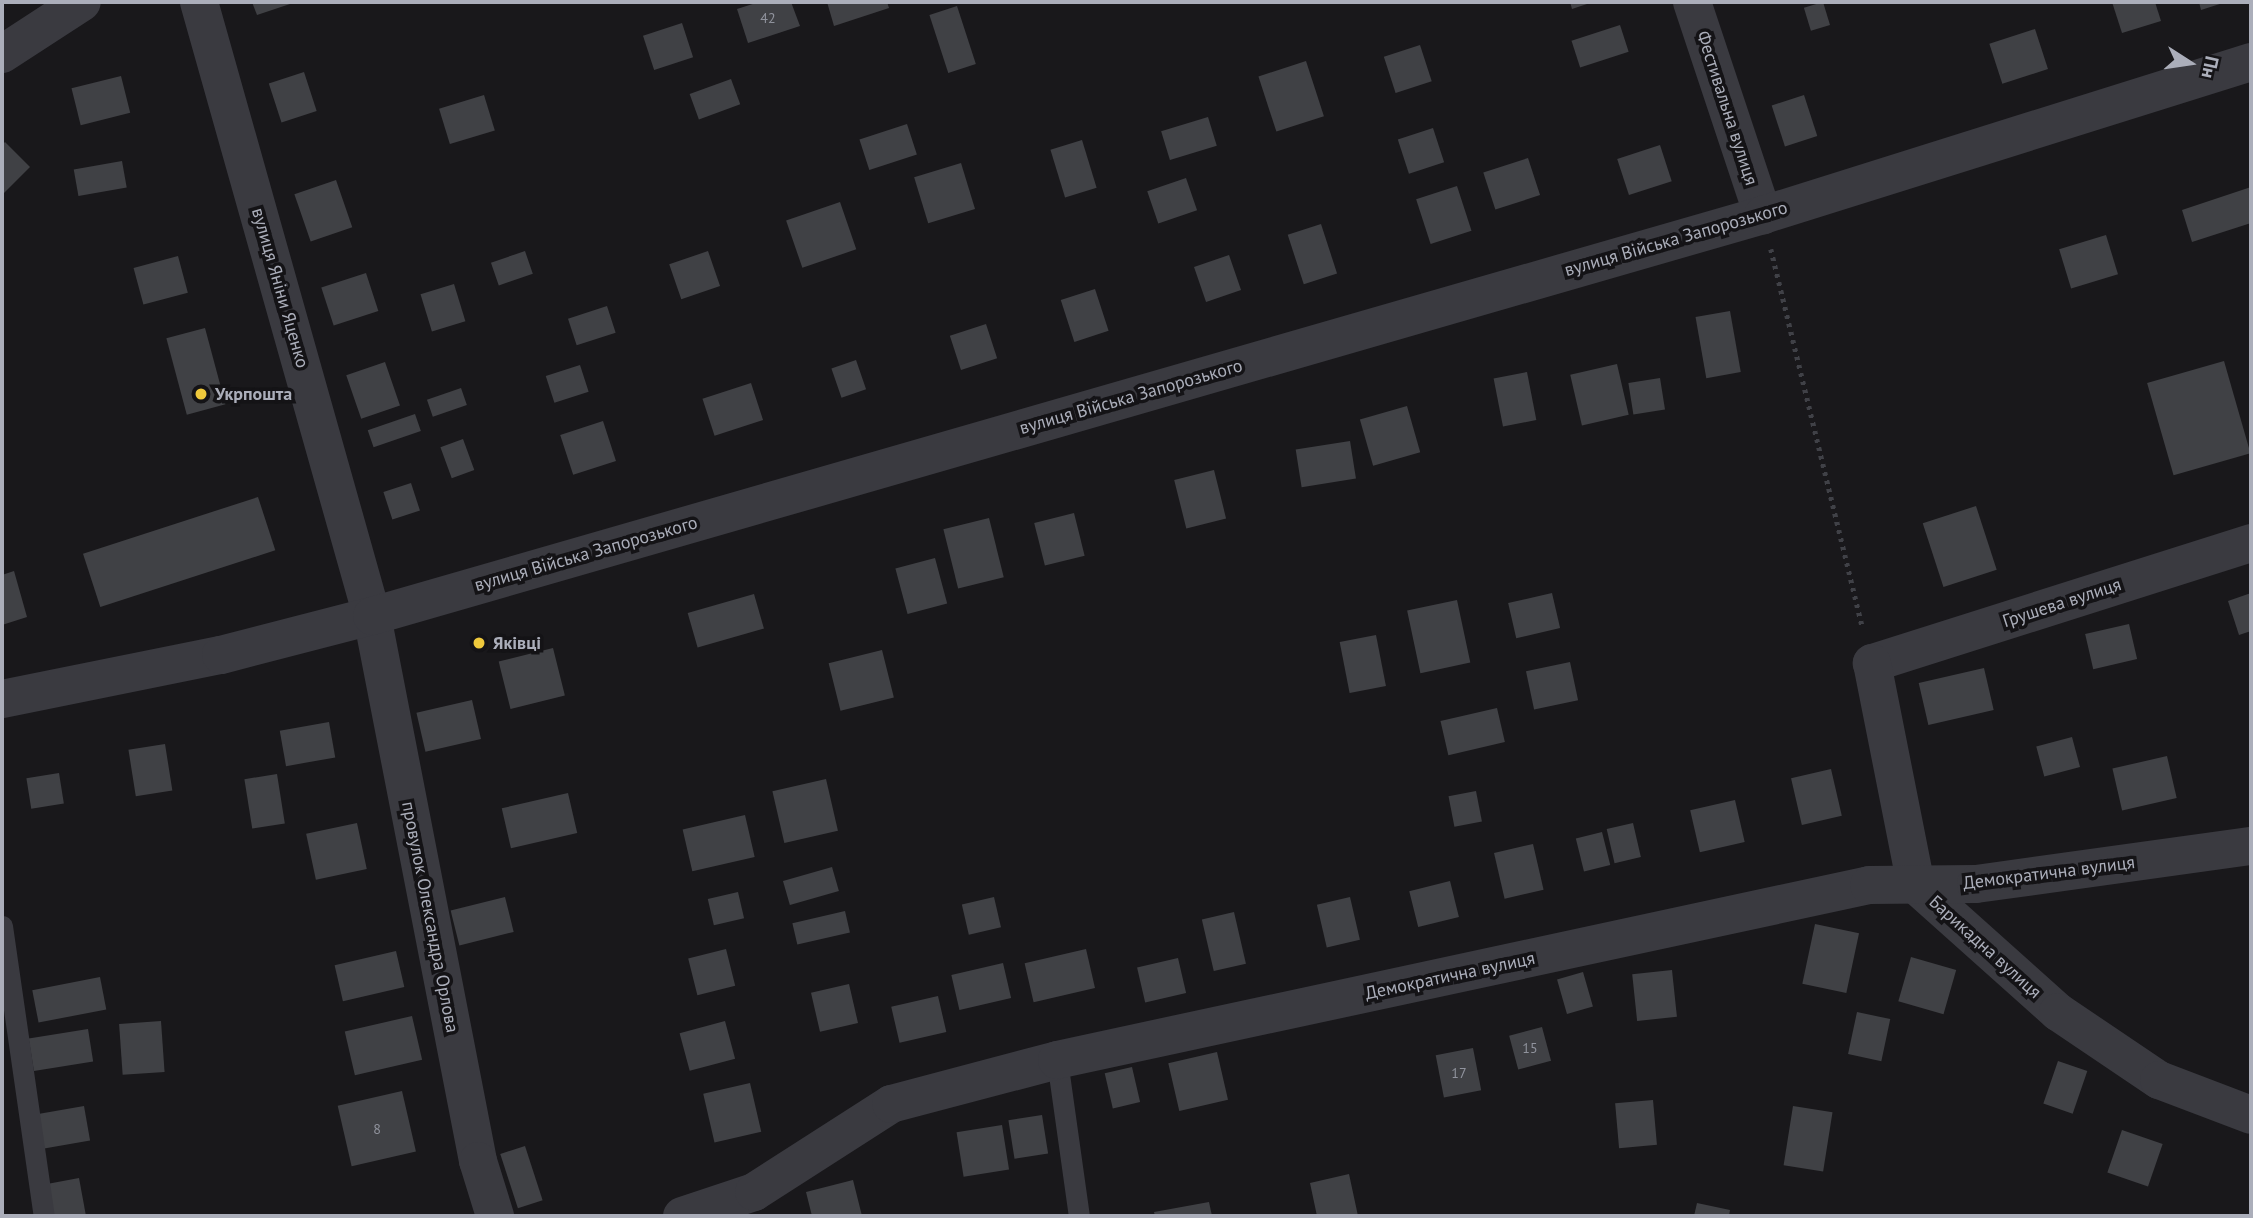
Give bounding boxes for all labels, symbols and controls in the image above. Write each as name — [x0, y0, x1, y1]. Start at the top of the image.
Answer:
house number: 42 — [760, 10, 776, 26]
street label: Фестивальна вулиця — [1692, 28, 1762, 188]
north arrow — [2155, 28, 2225, 98]
text: Пн — [2196, 54, 2225, 81]
street label: вулиця Війська Запорозького — [1562, 197, 1790, 281]
street label: вулиця Яніни Яценко — [247, 206, 313, 370]
street label: вулиця Війська Запорозького — [1017, 355, 1245, 439]
place label: Укрпошта — [215, 383, 292, 405]
marker: Укрпошта — [193, 386, 209, 402]
street label: вулиця Війська Запорозького — [472, 512, 700, 596]
street label: Грушева вулиця — [2000, 574, 2124, 632]
place label: Яківці — [493, 632, 541, 654]
marker: Яківці — [471, 635, 487, 651]
street label: провулок Олександра Орлова — [397, 800, 463, 1034]
street label: Демократична вулиця — [1962, 852, 2136, 894]
street label: Барикадна вулиця — [1924, 891, 2046, 1003]
street label: Демократична вулиця — [1363, 947, 1537, 1005]
house number: 15 — [1522, 1040, 1538, 1056]
house number: 17 — [1451, 1065, 1467, 1081]
house number: 8 — [373, 1121, 381, 1137]

